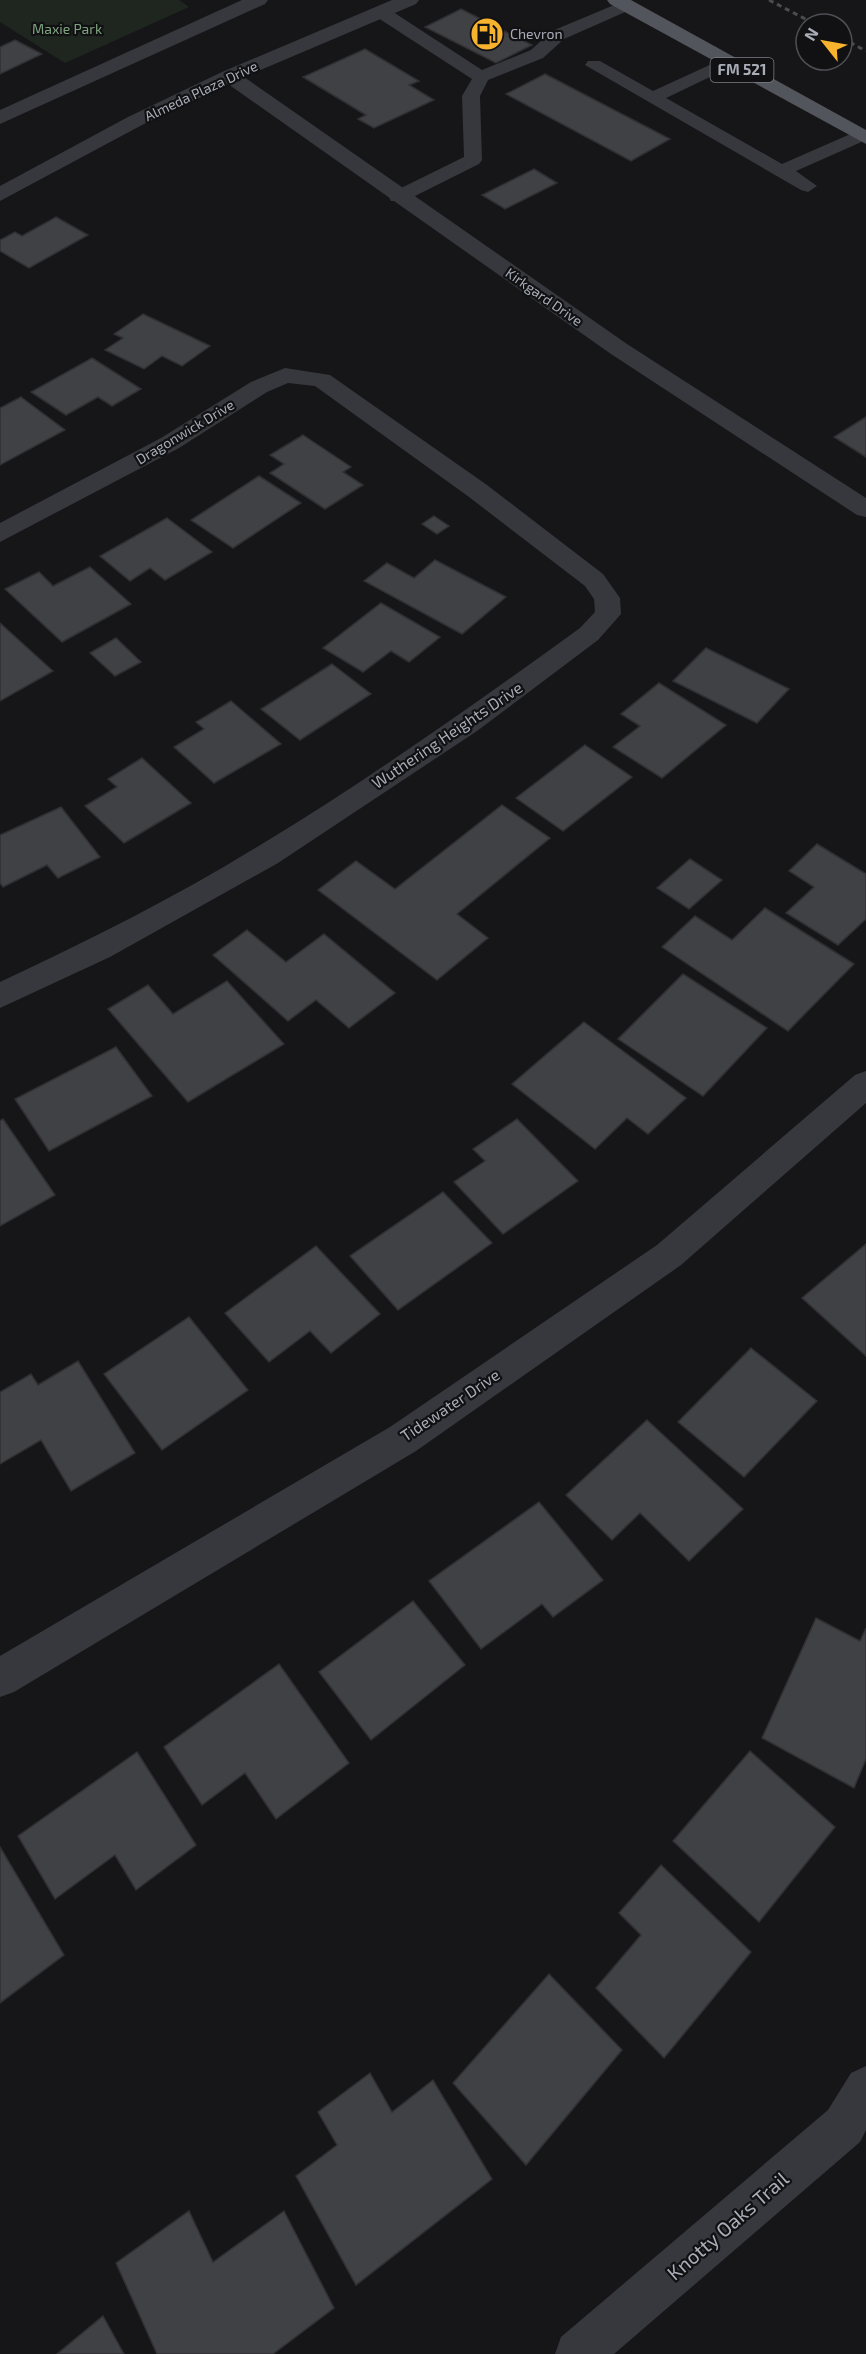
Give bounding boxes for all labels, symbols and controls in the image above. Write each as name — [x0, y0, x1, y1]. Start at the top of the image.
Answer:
north arrow — [794, 12, 854, 72]
fuel station icon: Chevron — [469, 16, 505, 52]
park label: Maxie Park — [32, 20, 102, 37]
text: N — [800, 24, 822, 44]
place label: Chevron — [510, 25, 563, 42]
street label: Almeda Plaza Drive — [142, 57, 260, 124]
road number: FM 521 — [710, 58, 774, 82]
street label: Kirkgard Drive — [503, 264, 586, 329]
street label: Dragonwick Drive — [133, 396, 237, 468]
street label: Wuthering Heights Drive — [368, 677, 526, 792]
street label: Tidewater Drive — [397, 1364, 503, 1445]
street label: Knotty Oaks Trail — [662, 2166, 793, 2284]

